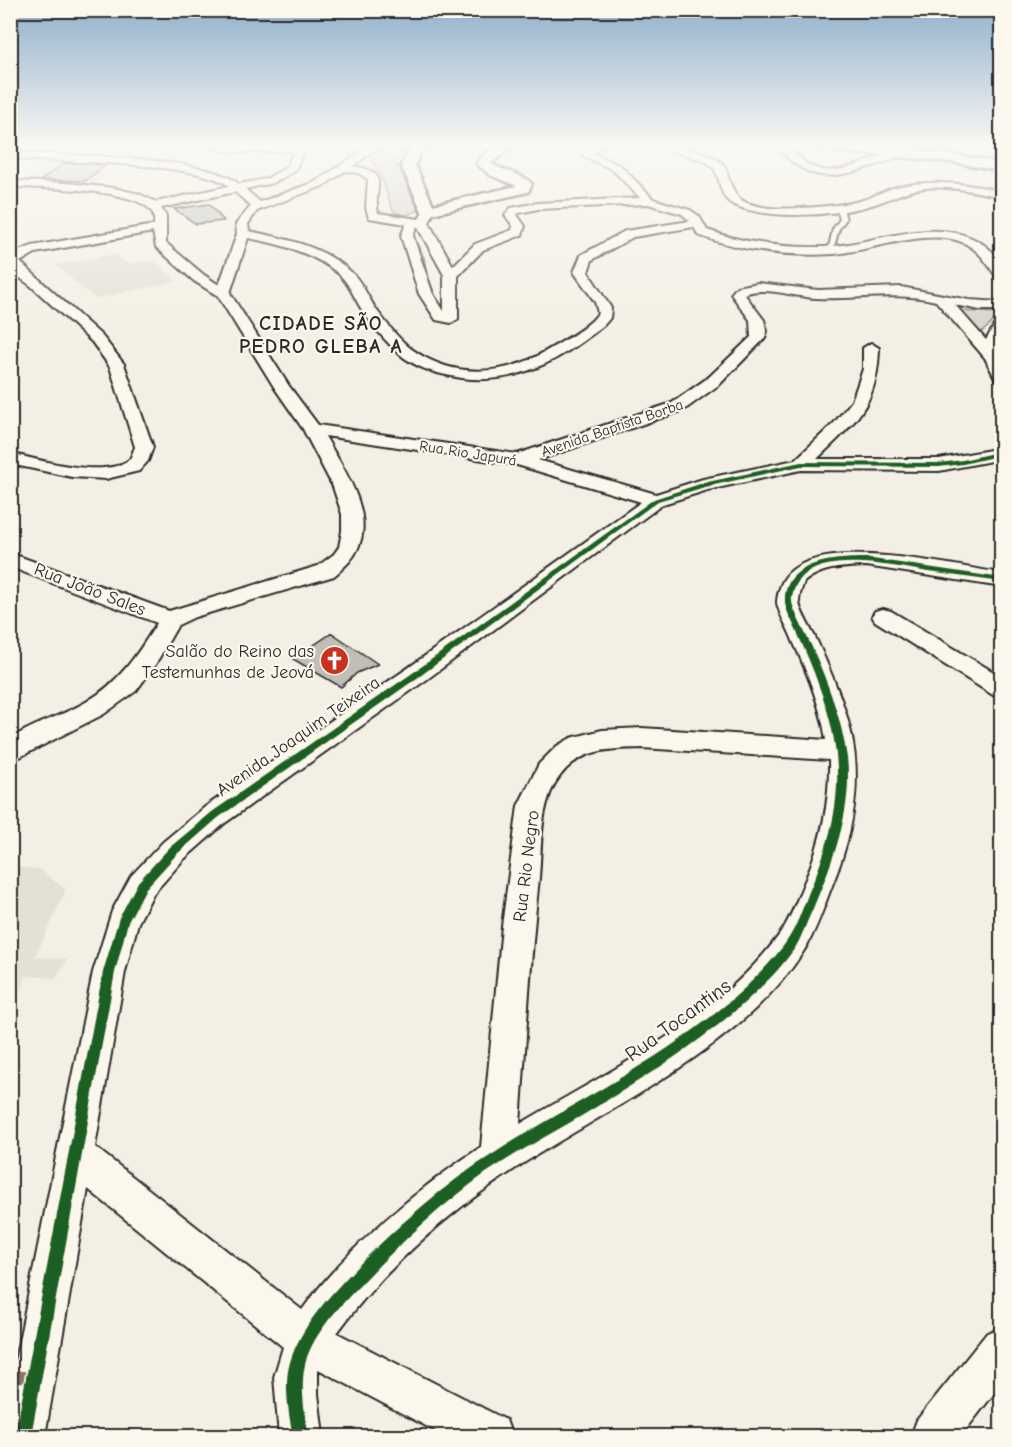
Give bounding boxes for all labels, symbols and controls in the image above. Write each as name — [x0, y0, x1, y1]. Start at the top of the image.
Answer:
district label: CIDADE SÃO PEDRO GLEBA A — [239, 312, 403, 358]
street label: Avenida Baptista Borba — [539, 395, 685, 461]
street label: Rua Rio Japurá — [418, 436, 518, 470]
street label: Rua João Sales — [31, 559, 148, 620]
place label: Salão do Reino das Testemunhas de Jeová — [142, 641, 314, 683]
church icon: Salão do Reino das Testemunhas de Jeová — [319, 645, 351, 677]
street label: Avenida Joaquim Teixeira — [213, 672, 384, 801]
street label: Rua Rio Negro — [509, 809, 544, 923]
street label: Rua Tocantins — [620, 974, 736, 1066]

